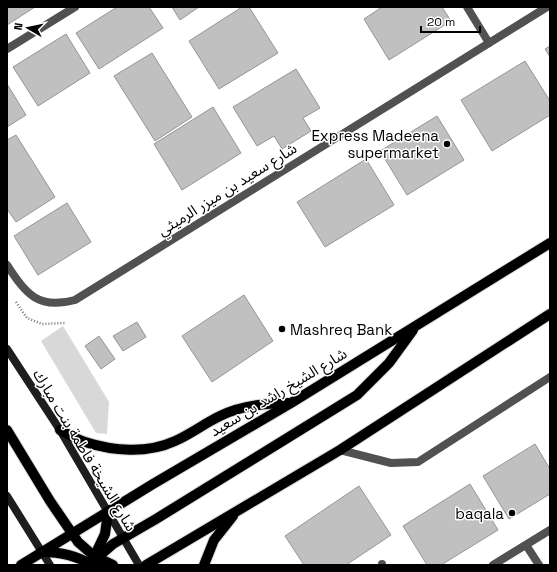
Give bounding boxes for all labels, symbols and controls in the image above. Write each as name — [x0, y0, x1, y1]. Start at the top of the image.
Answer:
north arrow — [8, 8, 48, 48]
scale bar — [421, 8, 480, 34]
text: 20 m — [427, 14, 455, 30]
text: N — [11, 22, 26, 31]
place label: Express Madeena supermarket — [311, 126, 439, 162]
street label: شارع سعيد بن ميزر الرميثي — [154, 138, 302, 242]
marker: Express Madeena supermarket — [442, 139, 452, 149]
place label: Mashreq Bank — [290, 320, 392, 339]
marker: Mashreq Bank — [277, 324, 287, 334]
street label: شارع الشيخ راشد بن سعيد — [206, 343, 352, 443]
street label: شارع الشيخة فاطمة بنت مبارك — [26, 365, 141, 536]
place label: baqala — [455, 504, 504, 523]
marker: baqala — [507, 508, 517, 518]

